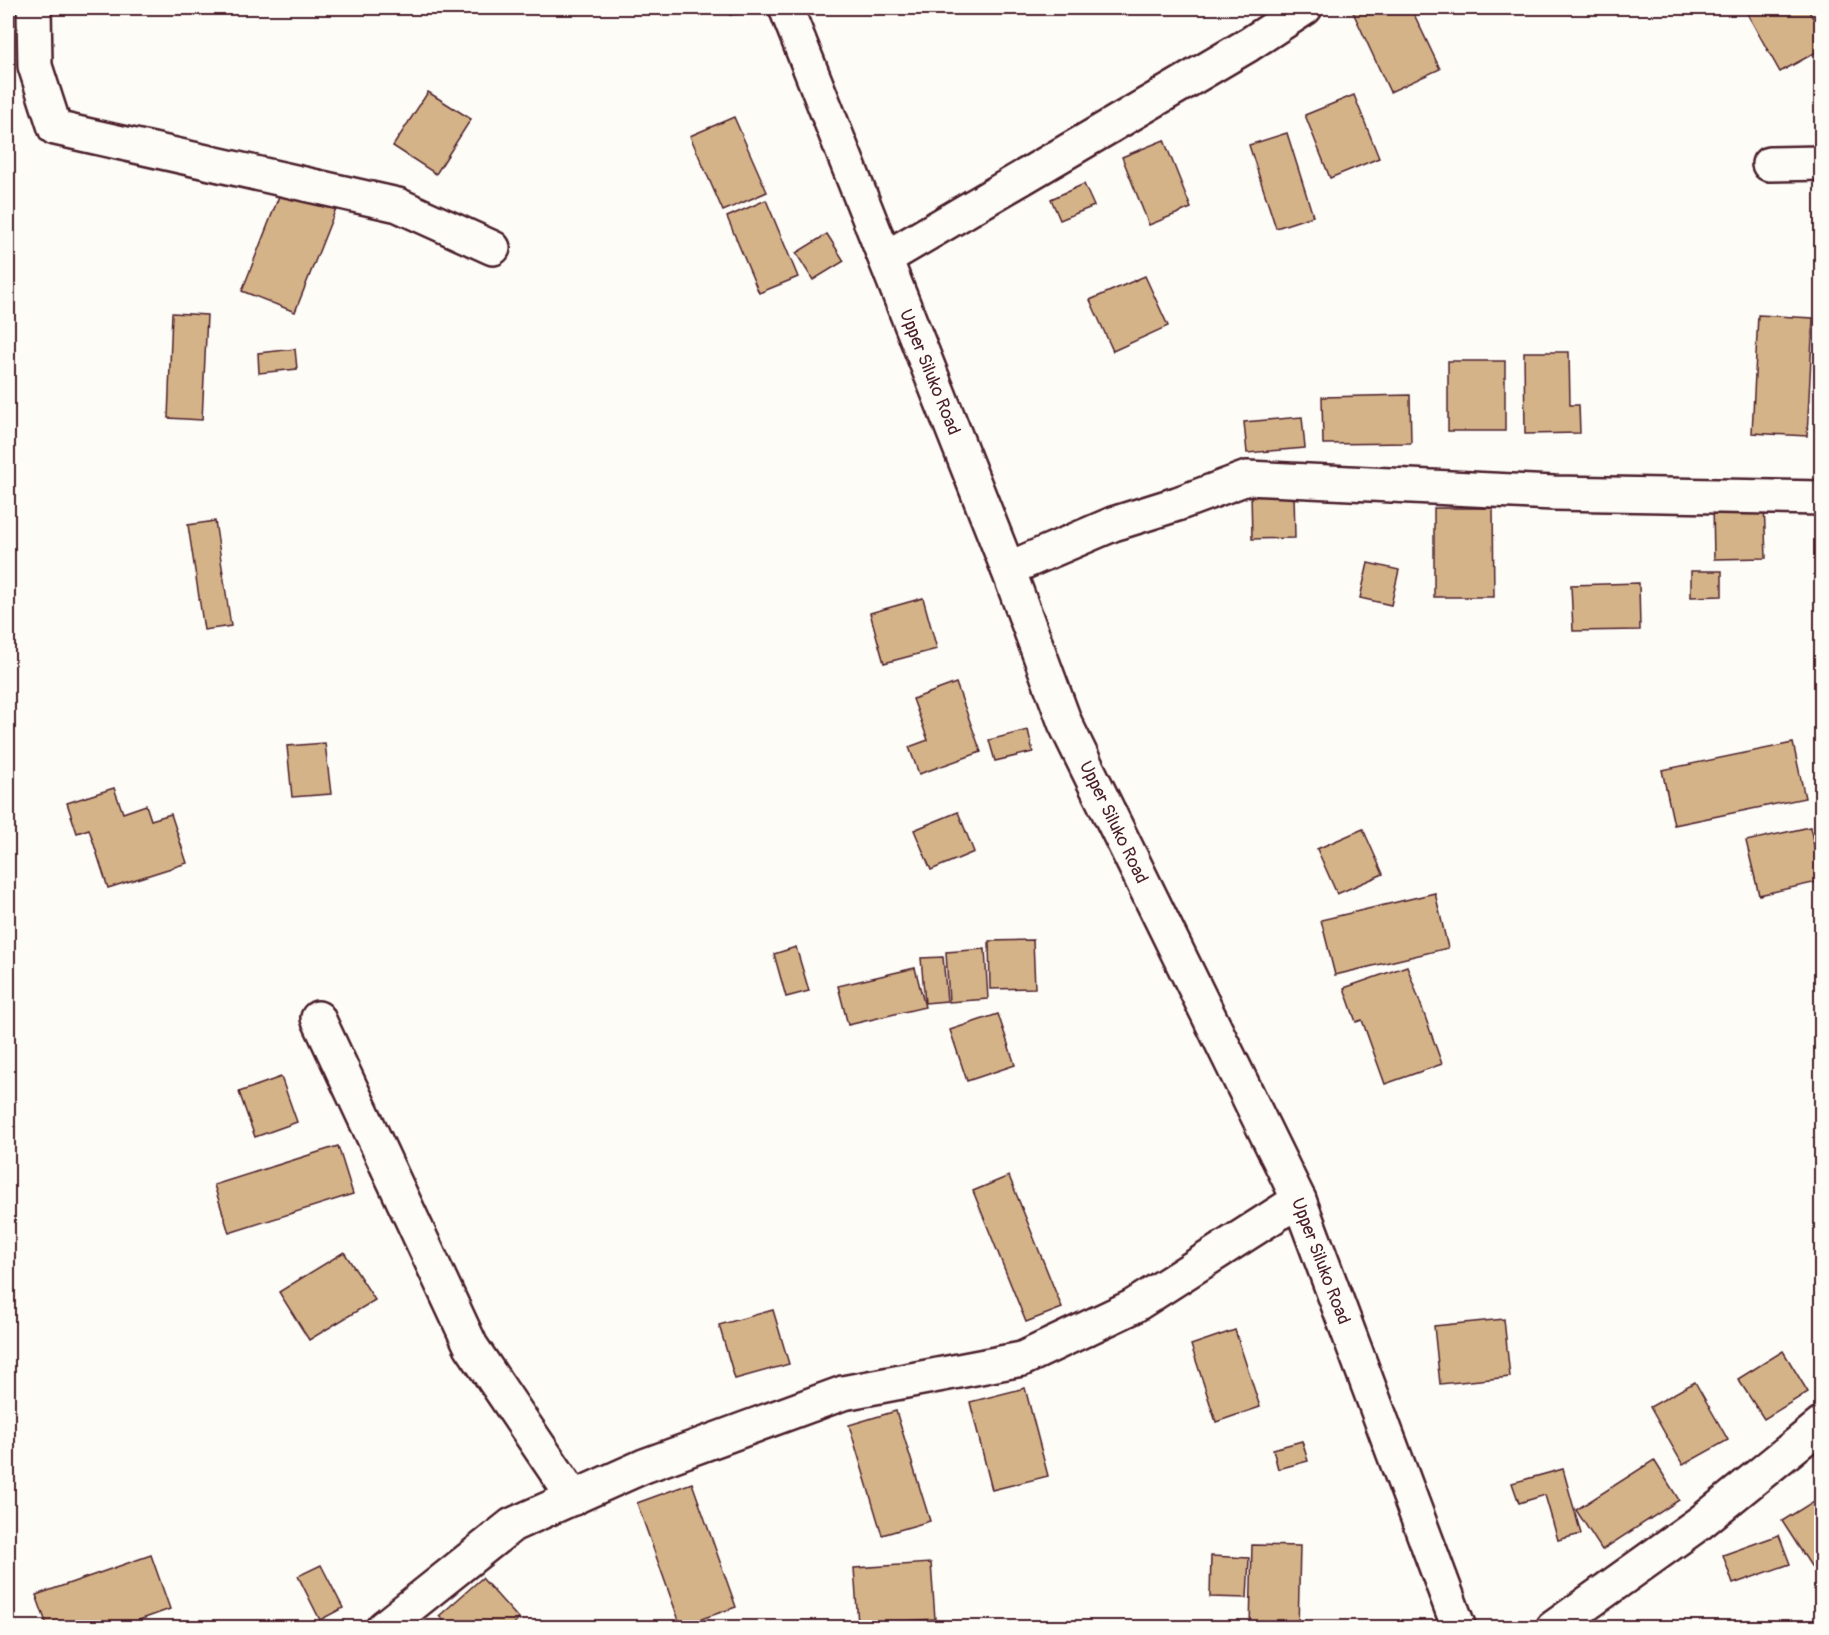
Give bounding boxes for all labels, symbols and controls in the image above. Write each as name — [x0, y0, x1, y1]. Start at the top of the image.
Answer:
street label: Upper Siluko Road — [894, 306, 965, 438]
street label: Upper Siluko Road — [1074, 757, 1153, 887]
street label: Upper Siluko Road — [1286, 1195, 1355, 1328]

